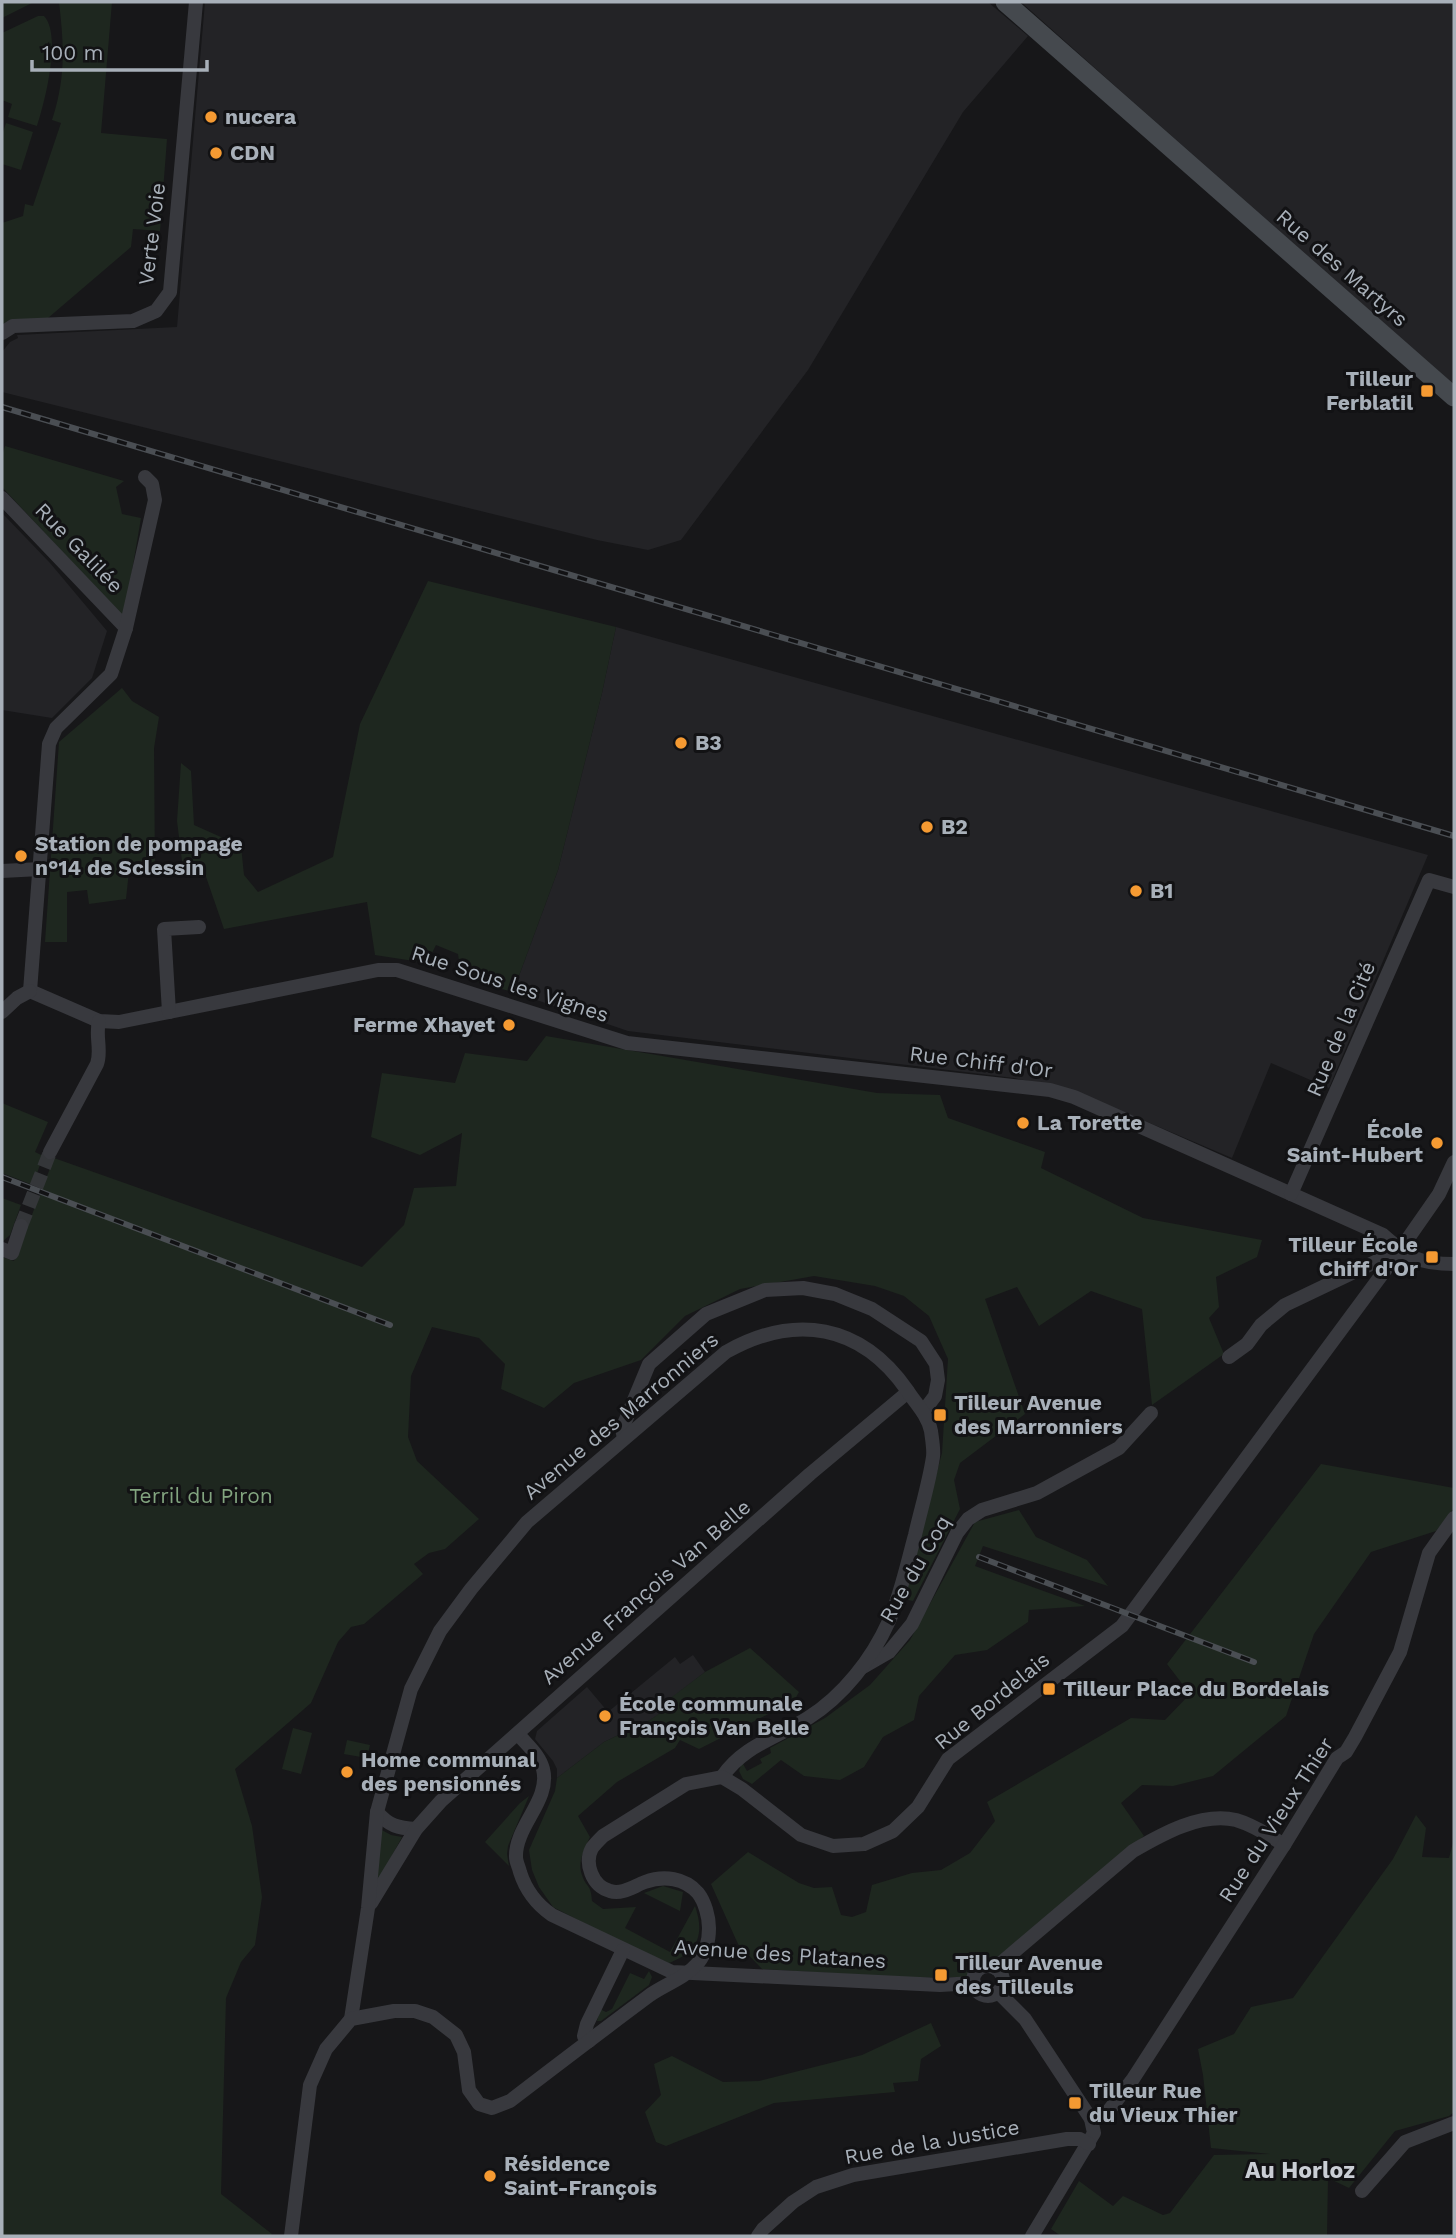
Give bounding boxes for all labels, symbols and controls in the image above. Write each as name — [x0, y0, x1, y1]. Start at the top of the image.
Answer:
scale bar — [32, 28, 206, 72]
text: 100 m — [42, 40, 104, 65]
place label: nucera — [225, 104, 297, 129]
marker: nucera — [203, 109, 219, 125]
place label: CDN — [230, 140, 275, 165]
marker: CDN — [208, 145, 224, 161]
street label: Verte Voie — [133, 181, 170, 287]
street label: Rue des Martyrs — [1272, 204, 1413, 331]
place label: Tilleur Ferblatil — [1326, 366, 1413, 415]
marker: Tilleur Ferblatil — [1419, 383, 1435, 399]
street label: Rue Galilée — [30, 497, 129, 598]
place label: B3 — [695, 730, 722, 755]
marker: B3 — [673, 735, 689, 751]
place label: B2 — [941, 814, 968, 839]
marker: B2 — [919, 819, 935, 835]
place label: Station de pompage n°14 de Sclessin — [35, 831, 243, 880]
marker: Station de pompage n°14 de Sclessin — [13, 848, 29, 864]
place label: B1 — [1150, 878, 1173, 903]
marker: B1 — [1128, 883, 1144, 899]
street label: Rue Sous les Vignes — [408, 940, 612, 1027]
street label: Rue de la Cité — [1301, 958, 1380, 1100]
place label: Ferme Xhayet — [353, 1012, 495, 1037]
marker: Ferme Xhayet — [501, 1017, 517, 1033]
street label: Rue Chiff d'Or — [908, 1040, 1054, 1083]
place label: La Torette — [1037, 1110, 1142, 1135]
marker: La Torette — [1015, 1115, 1031, 1131]
place label: École Saint-Hubert — [1287, 1118, 1423, 1167]
marker: École Saint-Hubert — [1429, 1135, 1445, 1151]
place label: Tilleur École Chiff d'Or — [1288, 1232, 1418, 1281]
marker: Tilleur École Chiff d'Or — [1424, 1249, 1440, 1265]
street label: Avenue des Marronniers — [518, 1327, 723, 1505]
place label: Tilleur Avenue des Marronniers — [954, 1390, 1123, 1439]
marker: Tilleur Avenue des Marronniers — [932, 1407, 948, 1423]
park label: Terril du Piron — [129, 1483, 273, 1508]
street label: Avenue François Van Belle — [536, 1494, 755, 1689]
street label: Rue du Coq — [874, 1511, 955, 1627]
street label: Rue Bordelais — [929, 1647, 1054, 1755]
place label: Tilleur Place du Bordelais — [1063, 1676, 1329, 1701]
marker: Tilleur Place du Bordelais — [1041, 1681, 1057, 1697]
place label: École communale François Van Belle — [619, 1691, 809, 1740]
marker: École communale François Van Belle — [597, 1708, 613, 1724]
street label: Rue du Vieux Thier — [1213, 1732, 1339, 1907]
place label: Home communal des pensionnés — [361, 1747, 536, 1796]
marker: Home communal des pensionnés — [339, 1764, 355, 1780]
street label: Avenue des Platanes — [673, 1934, 887, 1973]
place label: Tilleur Avenue des Tilleuls — [955, 1950, 1103, 1999]
marker: Tilleur Avenue des Tilleuls — [933, 1967, 949, 1983]
place label: Tilleur Rue du Vieux Thier — [1089, 2078, 1238, 2127]
marker: Tilleur Rue du Vieux Thier — [1067, 2095, 1083, 2111]
street label: Rue de la Justice — [843, 2114, 1021, 2169]
place label: Résidence Saint-François — [504, 2151, 657, 2200]
district label: Au Horloz — [1245, 2157, 1355, 2184]
marker: Résidence Saint-François — [482, 2168, 498, 2184]

